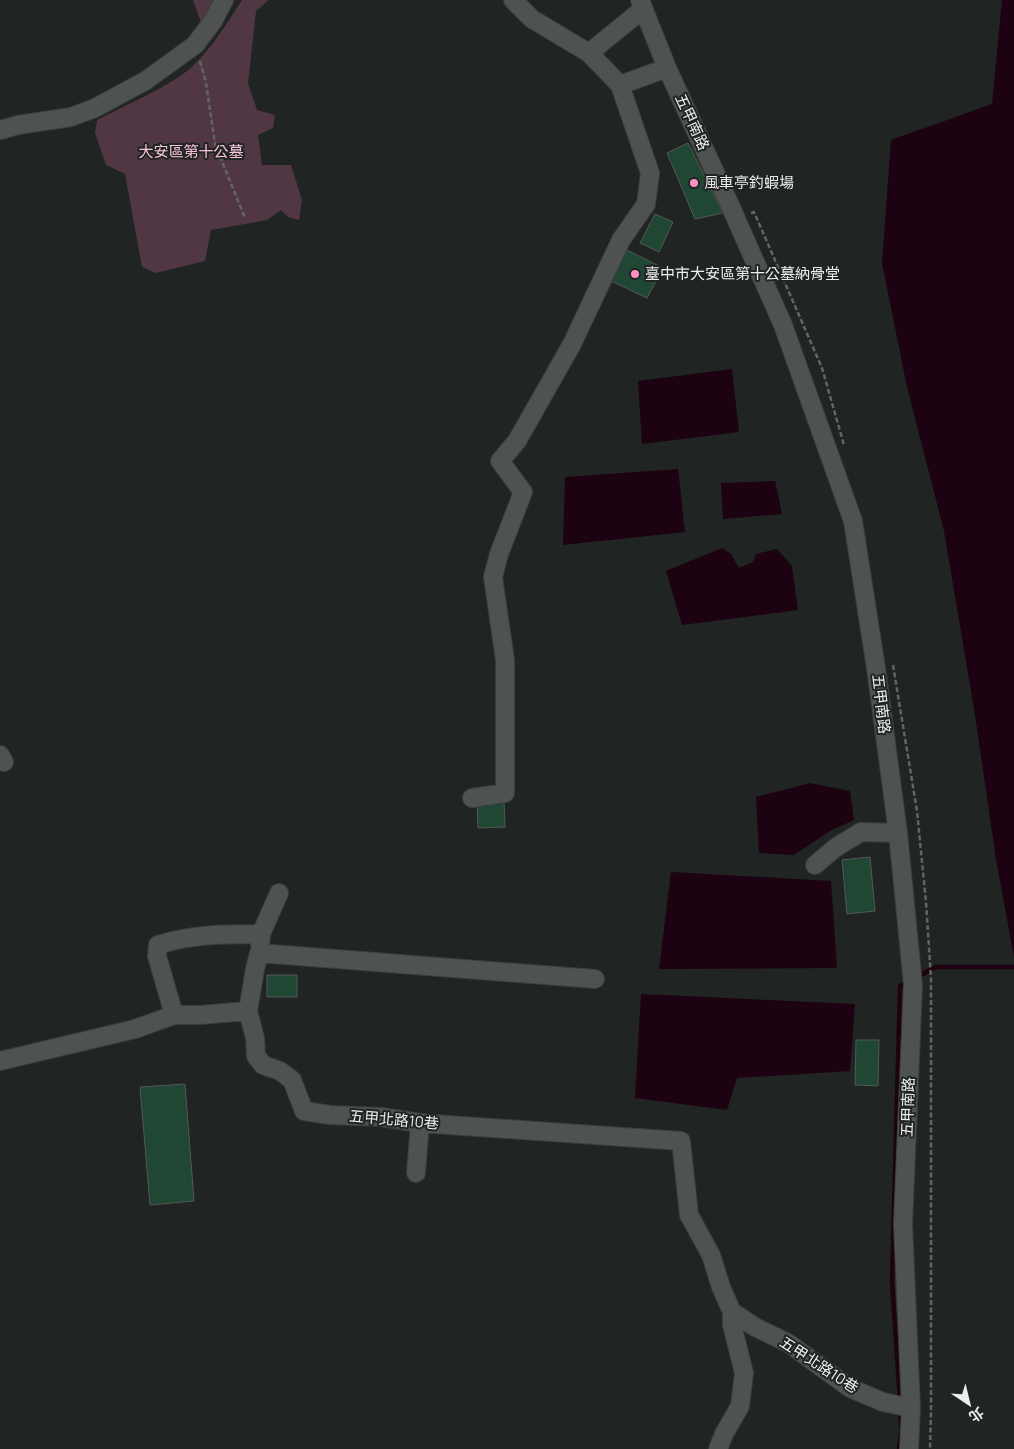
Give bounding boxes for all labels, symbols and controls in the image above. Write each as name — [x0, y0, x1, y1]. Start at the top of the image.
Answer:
street label: 五甲南路 — [670, 90, 715, 153]
park label: 大安區第十公墓 — [138, 141, 244, 162]
place label: 風車亭釣蝦場 — [704, 172, 794, 193]
marker: 風車亭釣蝦場 — [688, 177, 700, 189]
place label: 臺中市大安區第十公墓納骨堂 — [645, 263, 840, 284]
marker: 臺中市大安區第十公墓納骨堂 — [629, 268, 641, 280]
street label: 五甲南路 — [867, 673, 896, 735]
street label: 五甲南路 — [896, 1077, 919, 1137]
street label: 五甲北路10巷 — [348, 1105, 440, 1134]
street label: 五甲北路10巷 — [776, 1331, 863, 1398]
north arrow — [944, 1379, 994, 1429]
text: 北 — [966, 1403, 988, 1427]

